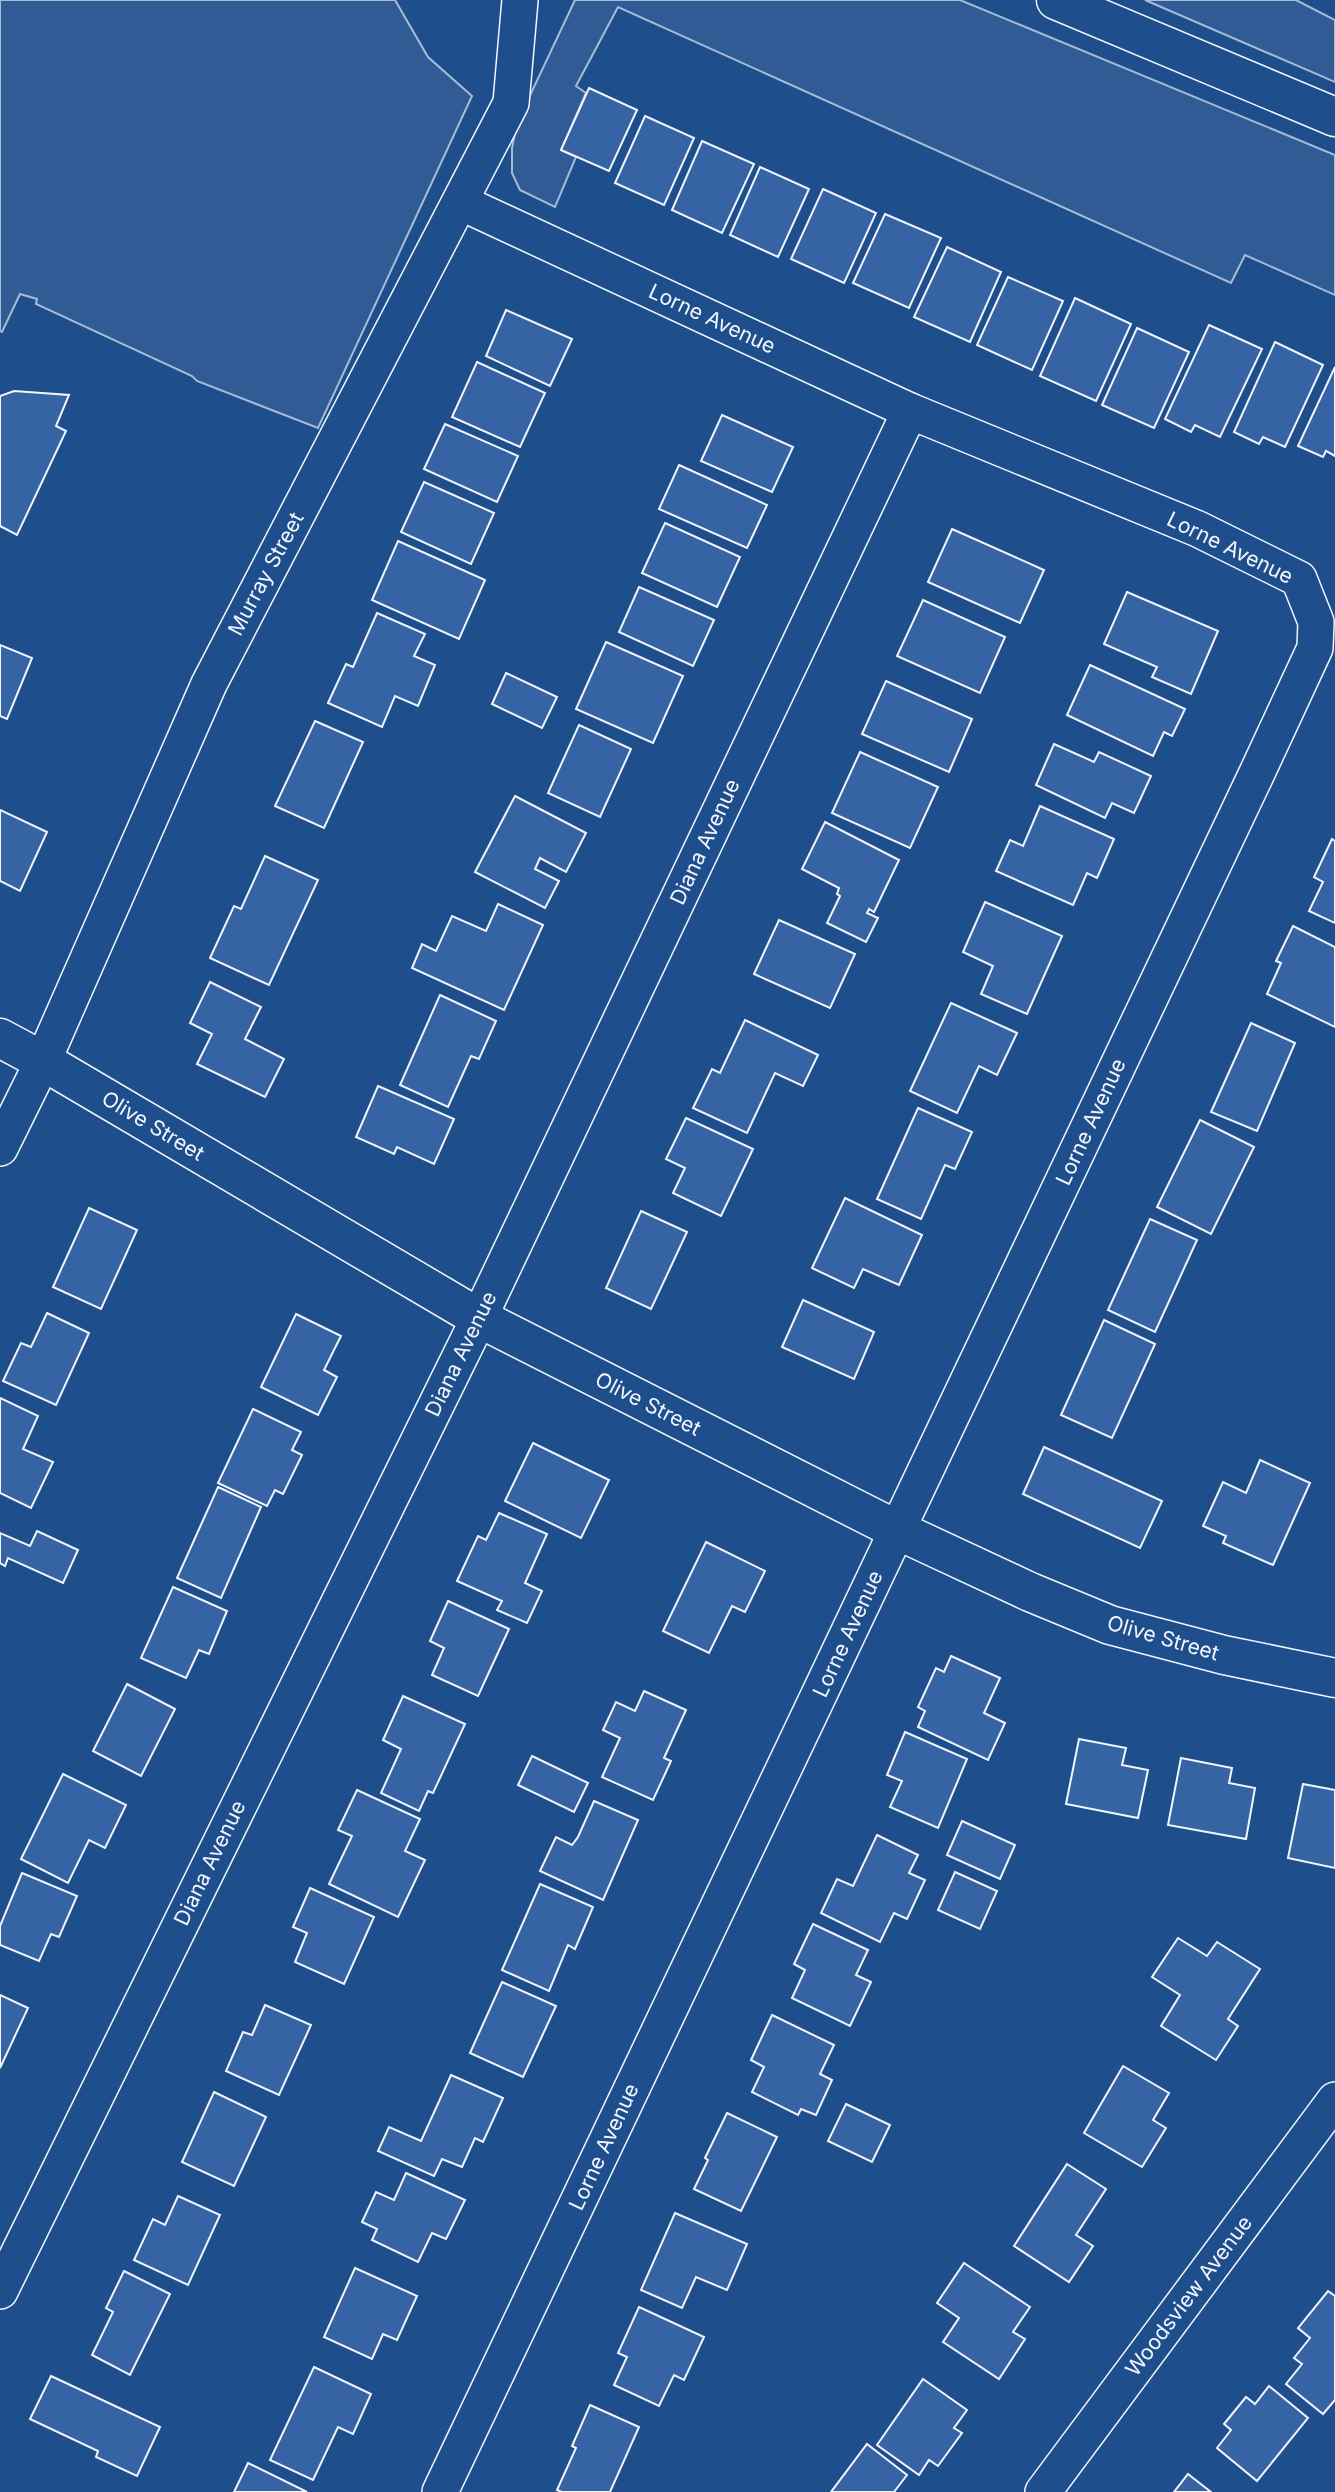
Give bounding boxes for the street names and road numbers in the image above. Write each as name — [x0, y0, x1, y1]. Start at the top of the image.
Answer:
street label: Lorne Avenue — [645, 278, 780, 359]
street label: Lorne Avenue — [1163, 506, 1297, 589]
street label: Murray Street — [223, 508, 309, 640]
street label: Diana Avenue — [664, 775, 745, 909]
street label: Lorne Avenue — [1050, 1054, 1131, 1189]
street label: Olive Street — [98, 1085, 209, 1166]
street label: Diana Avenue — [420, 1287, 502, 1420]
street label: Olive Street — [591, 1366, 705, 1441]
street label: Lorne Avenue — [807, 1566, 888, 1701]
street label: Olive Street — [1104, 1610, 1222, 1665]
street label: Diana Avenue — [169, 1796, 251, 1929]
street label: Lorne Avenue — [563, 2079, 644, 2214]
street label: Woodsview Avenue — [1120, 2211, 1257, 2381]

